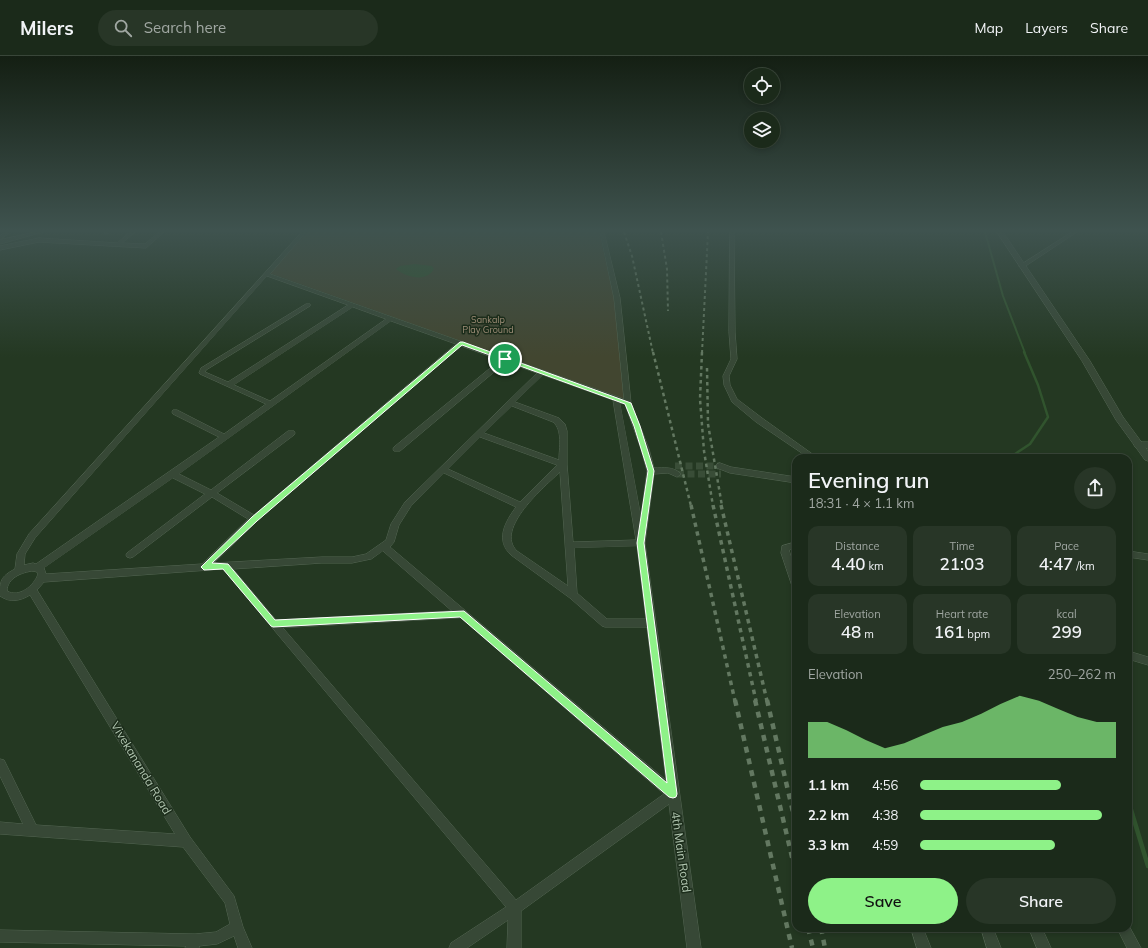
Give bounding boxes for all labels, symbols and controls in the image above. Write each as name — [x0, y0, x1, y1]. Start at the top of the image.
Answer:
search box — [98, 10, 378, 46]
text: Milers — [20, 16, 74, 40]
icon: search — [112, 17, 134, 39]
text: Search here — [144, 18, 226, 37]
text: Map — [974, 19, 1003, 37]
text: Layers — [1025, 19, 1068, 37]
text: Share — [1090, 19, 1128, 37]
map controls — [744, 68, 780, 148]
button: locate — [744, 68, 780, 104]
button: layers — [744, 112, 780, 148]
park label: Sankalp Play Ground — [462, 314, 514, 336]
pin — [488, 342, 522, 376]
icon: arrive — [494, 348, 516, 370]
text: Evening run — [808, 466, 930, 494]
button: share — [1074, 467, 1116, 509]
text: 18:31 · 4 × 1.1 km — [808, 495, 914, 511]
text: Distance — [835, 539, 880, 553]
text: Time — [950, 539, 974, 553]
text: Pace — [1054, 539, 1079, 553]
text: 4.40 — [831, 553, 866, 574]
text: 21:03 — [940, 553, 984, 574]
text: 4:47 — [1039, 553, 1073, 574]
text: km — [866, 559, 884, 573]
text: /km — [1073, 559, 1095, 573]
text: Elevation — [834, 607, 881, 621]
text: Heart rate — [936, 607, 988, 621]
text: kcal — [1057, 607, 1077, 621]
text: 48 — [841, 621, 861, 642]
text: 161 — [934, 621, 964, 642]
text: 299 — [1051, 621, 1082, 642]
text: m — [861, 627, 874, 641]
text: bpm — [964, 627, 990, 641]
text: Elevation — [808, 666, 863, 682]
text: 250–262 m — [1048, 666, 1116, 682]
street label: Vivekananda Road — [108, 719, 175, 817]
text: 1.1 km — [808, 777, 849, 793]
text: 4:56 — [872, 777, 898, 793]
text: 2.2 km — [808, 807, 849, 823]
text: 4:38 — [872, 807, 898, 823]
street label: 4th Main Road — [668, 811, 695, 893]
text: 3.3 km — [808, 837, 849, 853]
text: 4:59 — [872, 837, 898, 853]
button: Save — [808, 878, 958, 924]
button: Share — [966, 878, 1116, 924]

